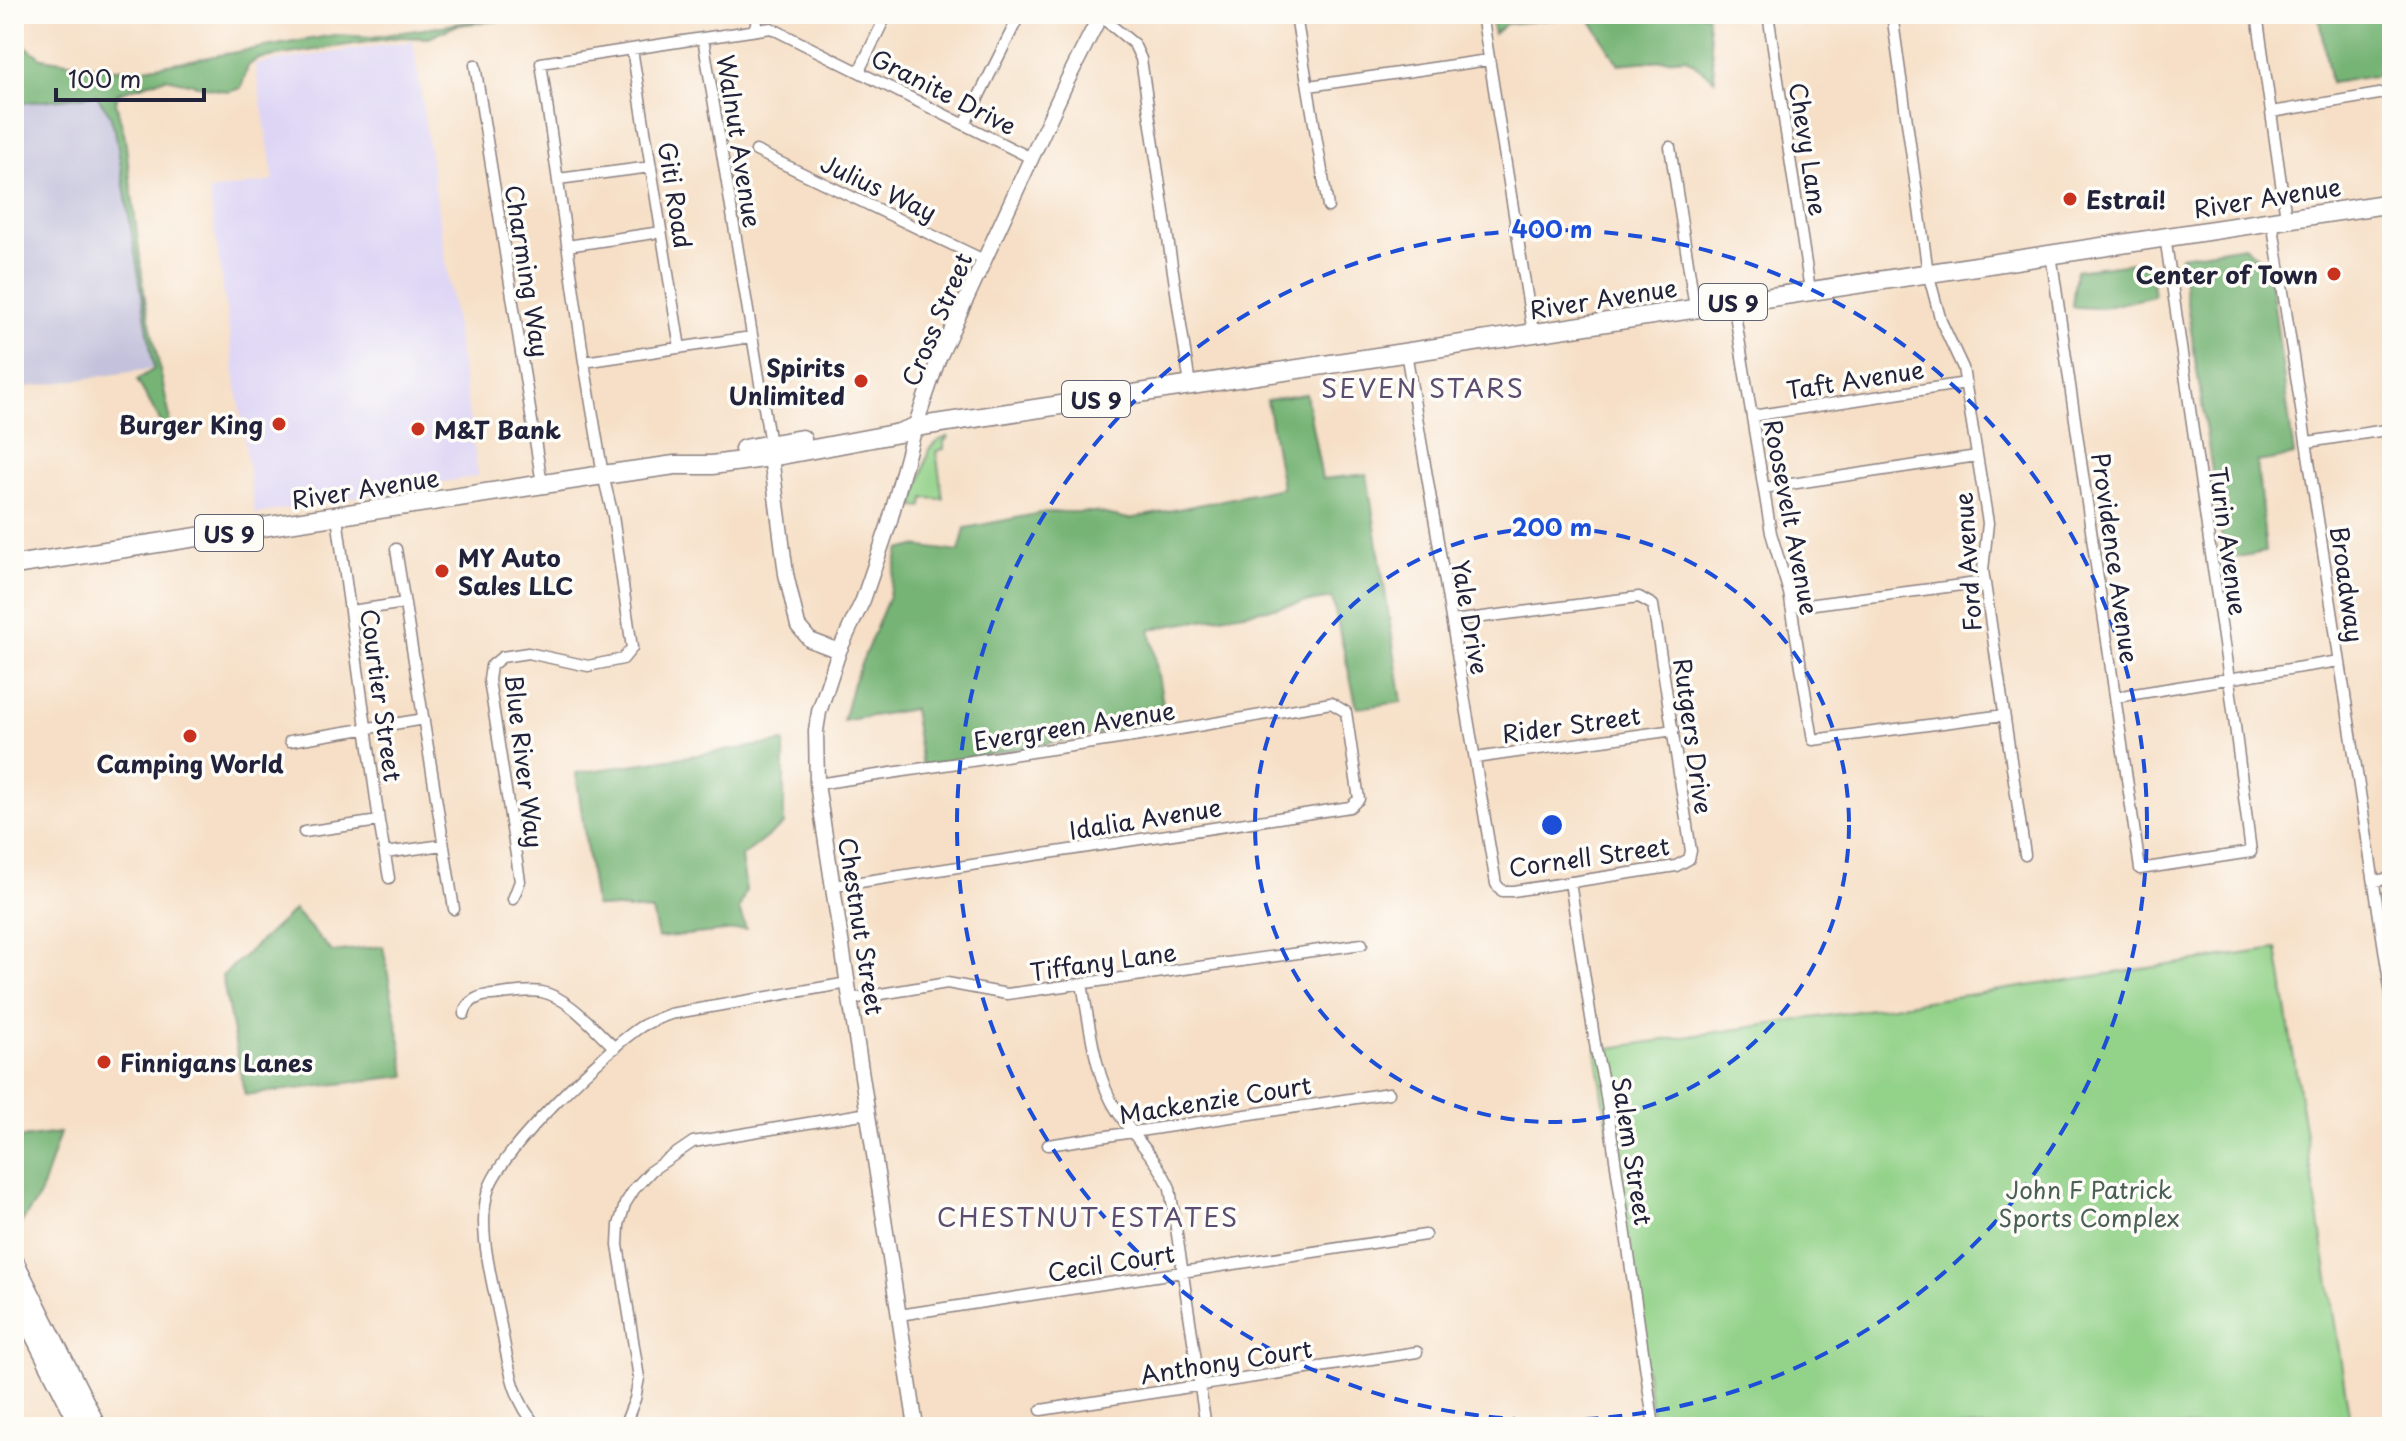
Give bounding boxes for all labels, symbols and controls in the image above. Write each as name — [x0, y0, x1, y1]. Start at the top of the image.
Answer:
street label: Granite Drive — [865, 39, 1023, 143]
scale bar — [56, 52, 204, 102]
street label: Walnut Avenue — [709, 52, 771, 230]
text: 100 m — [68, 60, 141, 96]
street label: Chevy Lane — [1781, 80, 1837, 218]
street label: Giti Road — [650, 139, 702, 251]
street label: Julius Way — [815, 144, 943, 230]
street label: River Avenue — [2191, 168, 2343, 226]
place label: Estrai! — [2086, 181, 2166, 217]
street label: Charming Way — [497, 182, 559, 360]
marker: Estrai! — [2061, 190, 2079, 208]
text: 400 m — [1511, 210, 1593, 246]
street label: Cross Street — [892, 246, 980, 391]
place label: Center of Town — [2135, 256, 2318, 292]
marker: Center of Town — [2325, 265, 2343, 283]
street label: River Avenue — [1527, 269, 1679, 327]
road number: US 9 — [1699, 284, 1767, 320]
place label: Spirits Unlimited — [729, 349, 845, 413]
street label: Taft Avenue — [1784, 350, 1926, 408]
district label: SEVEN STARS — [1321, 368, 1525, 407]
marker: Spirits Unlimited — [852, 372, 870, 390]
road number: US 9 — [1062, 381, 1130, 417]
place label: Burger King — [119, 406, 263, 442]
place label: M&T Bank — [434, 411, 561, 447]
marker: Burger King — [270, 415, 288, 433]
street label: Roosevelt Avenue — [1755, 416, 1829, 618]
marker: M&T Bank — [409, 420, 427, 438]
street label: Providence Avenue — [2083, 450, 2149, 666]
street label: River Avenue — [289, 459, 441, 517]
street label: Turin Avenue — [2201, 464, 2257, 618]
street label: Ford Avenue — [1944, 491, 1990, 633]
text: 200 m — [1512, 508, 1592, 544]
road number: US 9 — [195, 515, 263, 551]
street label: Broadway — [2322, 523, 2374, 645]
place label: MY Auto Sales LLC — [458, 539, 573, 603]
street label: Yale Drive — [1443, 557, 1499, 677]
marker: MY Auto Sales LLC — [433, 562, 451, 580]
street label: Courtier Street — [352, 606, 412, 784]
street label: Rutgers Drive — [1665, 656, 1723, 816]
street label: Blue River Way — [496, 672, 554, 850]
street label: Evergreen Avenue — [971, 691, 1177, 759]
street label: Rider Street — [1499, 696, 1643, 752]
marker: Camping World — [181, 727, 199, 745]
place label: Camping World — [96, 745, 284, 781]
street label: Idalia Avenue — [1066, 788, 1224, 848]
centre of rings — [1538, 811, 1566, 839]
street label: Cornell Street — [1506, 827, 1672, 885]
street label: Chestnut Street — [830, 835, 894, 1018]
street label: Tiffany Lane — [1027, 933, 1179, 989]
place label: Finnigans Lanes — [120, 1044, 313, 1080]
marker: Finnigans Lanes — [95, 1053, 113, 1071]
street label: Mackenzie Court — [1116, 1066, 1314, 1132]
street label: Salem Street — [1604, 1074, 1663, 1228]
park label: John F Patrick Sports Complex — [1998, 1171, 2180, 1235]
district label: CHESTNUT ESTATES — [937, 1197, 1239, 1236]
street label: Cecil Court — [1045, 1234, 1177, 1290]
street label: Anthony Court — [1138, 1330, 1315, 1392]

